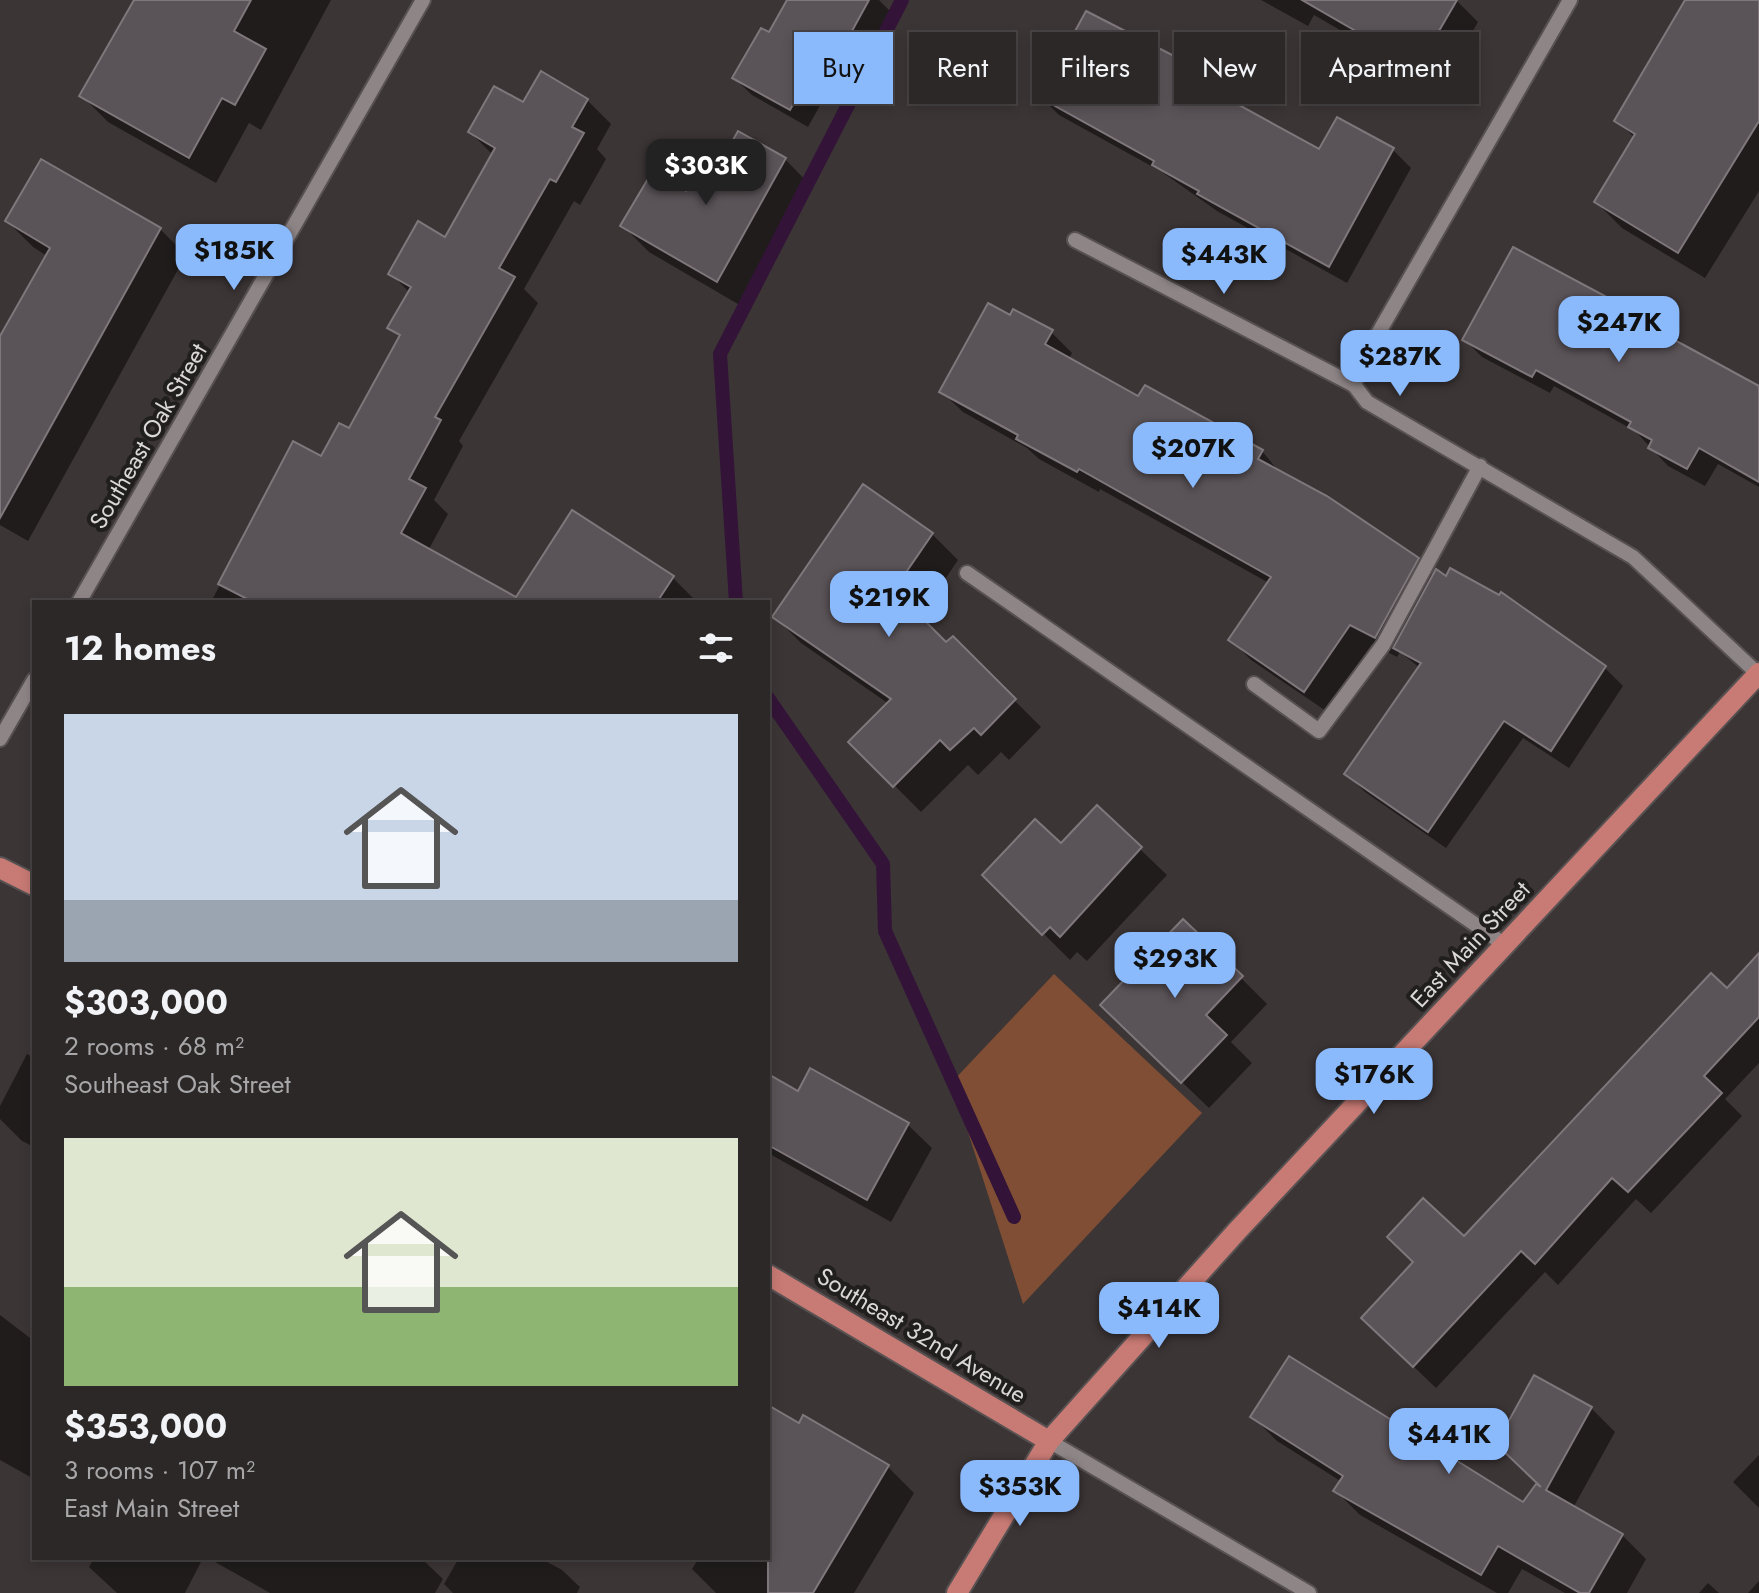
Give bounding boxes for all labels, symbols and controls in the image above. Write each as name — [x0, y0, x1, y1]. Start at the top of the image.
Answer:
chip: Buy — [794, 32, 893, 104]
chip: Rent — [909, 32, 1016, 104]
chip: Filters — [1032, 32, 1158, 104]
chip: New — [1174, 32, 1285, 104]
chip: Apartment — [1301, 32, 1479, 104]
pin: $303K — [650, 139, 762, 207]
text: $303K — [664, 146, 748, 184]
pin: $185K — [178, 224, 290, 292]
pin: $443K — [1168, 228, 1280, 296]
text: $185K — [194, 231, 274, 269]
text: $443K — [1181, 235, 1267, 273]
pin: $247K — [1563, 296, 1675, 364]
text: $247K — [1576, 303, 1662, 341]
pin: $287K — [1344, 330, 1456, 398]
street label: Southeast Oak Street — [81, 336, 216, 535]
text: $287K — [1359, 337, 1442, 375]
pin: $207K — [1137, 422, 1249, 490]
text: $207K — [1151, 429, 1235, 467]
pin: $219K — [833, 571, 945, 639]
text: $219K — [848, 578, 930, 616]
text: 12 homes — [64, 624, 216, 673]
icon: filters — [694, 626, 738, 670]
icon: home — [329, 766, 473, 910]
street label: East Main Street — [1402, 873, 1538, 1015]
pin: $293K — [1119, 932, 1231, 1000]
text: $293K — [1133, 939, 1217, 977]
text: $303,000 — [64, 978, 228, 1027]
text: 2 rooms · 68 m² — [64, 1027, 244, 1065]
pin: $176K — [1318, 1048, 1430, 1116]
text: $176K — [1334, 1055, 1414, 1093]
text: Southeast Oak Street — [64, 1065, 291, 1103]
icon: home — [329, 1190, 473, 1334]
street label: Southeast 32nd Avenue — [811, 1259, 1033, 1411]
pin: $414K — [1103, 1282, 1215, 1350]
text: $414K — [1117, 1289, 1201, 1327]
text: $353,000 — [64, 1402, 227, 1451]
pin: $441K — [1393, 1408, 1505, 1476]
text: $441K — [1407, 1415, 1491, 1453]
text: 3 rooms · 107 m² — [64, 1451, 255, 1489]
pin: $353K — [964, 1460, 1076, 1528]
text: $353K — [978, 1467, 1062, 1505]
text: East Main Street — [64, 1489, 239, 1527]

